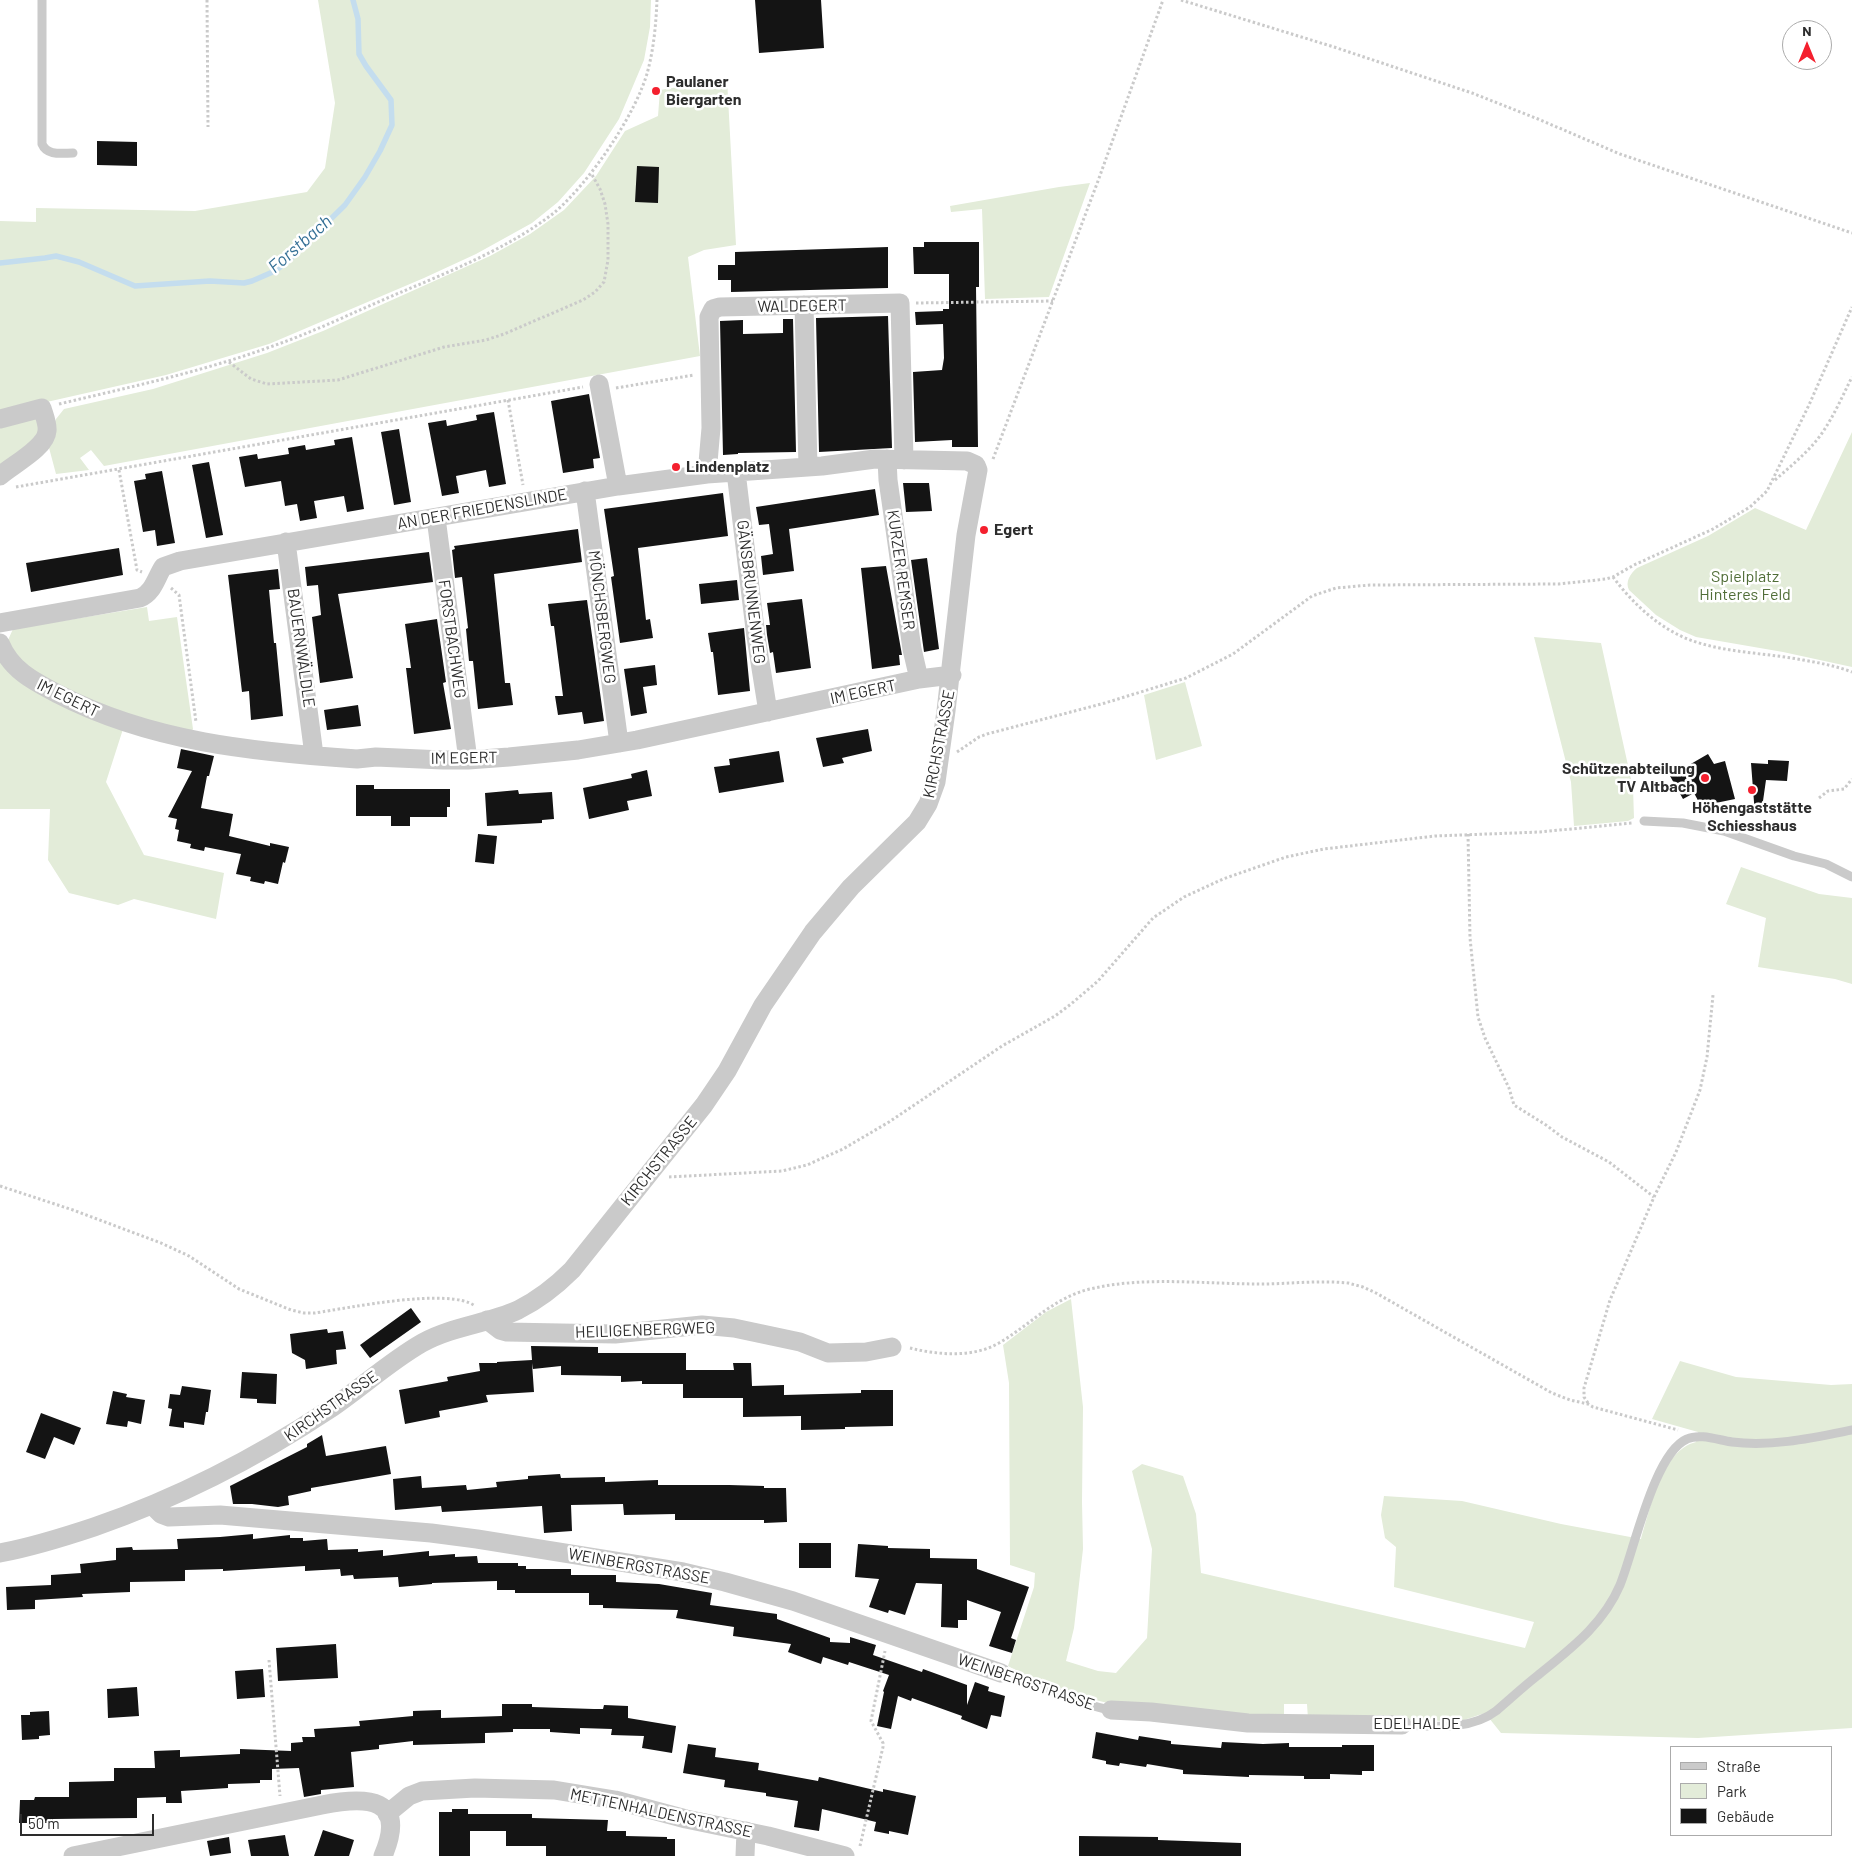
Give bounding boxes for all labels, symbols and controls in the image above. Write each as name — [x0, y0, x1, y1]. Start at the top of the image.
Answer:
north arrow — [1782, 20, 1832, 70]
text: N — [1802, 22, 1812, 39]
place label: Paulaner Biergarten — [666, 72, 742, 110]
marker: Paulaner Biergarten — [650, 85, 662, 97]
water label: Forstbach — [264, 210, 336, 278]
street label: WALDEGERT — [757, 296, 847, 316]
place label: Lindenplatz — [686, 457, 769, 477]
marker: Lindenplatz — [670, 461, 682, 473]
street label: AN DER FRIEDENSLINDE — [396, 485, 568, 533]
street label: KURZER REMSER — [883, 509, 919, 631]
street label: GÄNSBRUNNENWEG — [733, 519, 769, 665]
place label: Egert — [994, 520, 1033, 540]
marker: Egert — [978, 524, 990, 536]
street label: MÖNCHSBERGWEG — [584, 549, 620, 685]
park label: Spielplatz Hinteres Feld — [1699, 567, 1791, 605]
street label: FORSTBACHWEG — [434, 578, 470, 700]
street label: BAUERNWÄLDLE — [283, 587, 319, 709]
street label: IM EGERT — [34, 675, 102, 721]
street label: IM EGERT — [828, 676, 898, 708]
street label: KIRCHSTRASSE — [919, 688, 959, 800]
street label: IM EGERT — [430, 748, 498, 768]
place label: Schützenabteilung TV Altbach — [1562, 759, 1695, 797]
marker: Schützenabteilung TV Altbach — [1699, 772, 1711, 784]
marker: Höhengaststätte Schiesshaus — [1746, 784, 1758, 796]
place label: Höhengaststätte Schiesshaus — [1692, 798, 1812, 836]
street label: KIRCHSTRASSE — [617, 1112, 701, 1210]
street label: HEILIGENBERGWEG — [575, 1318, 715, 1342]
street label: KIRCHSTRASSE — [280, 1367, 382, 1445]
street label: WEINBERGSTRASSE — [567, 1544, 711, 1588]
street label: WEINBERGSTRASSE — [955, 1650, 1097, 1714]
street label: EDELHALDE — [1373, 1714, 1461, 1734]
legend — [1670, 1746, 1832, 1836]
text: Straße — [1717, 1757, 1761, 1775]
text: Park — [1717, 1782, 1746, 1800]
street label: METTENHALDENSTRASSE — [568, 1784, 754, 1842]
scale bar — [22, 1804, 156, 1836]
text: Gebäude — [1717, 1807, 1774, 1825]
text: 50 m — [28, 1814, 60, 1832]

